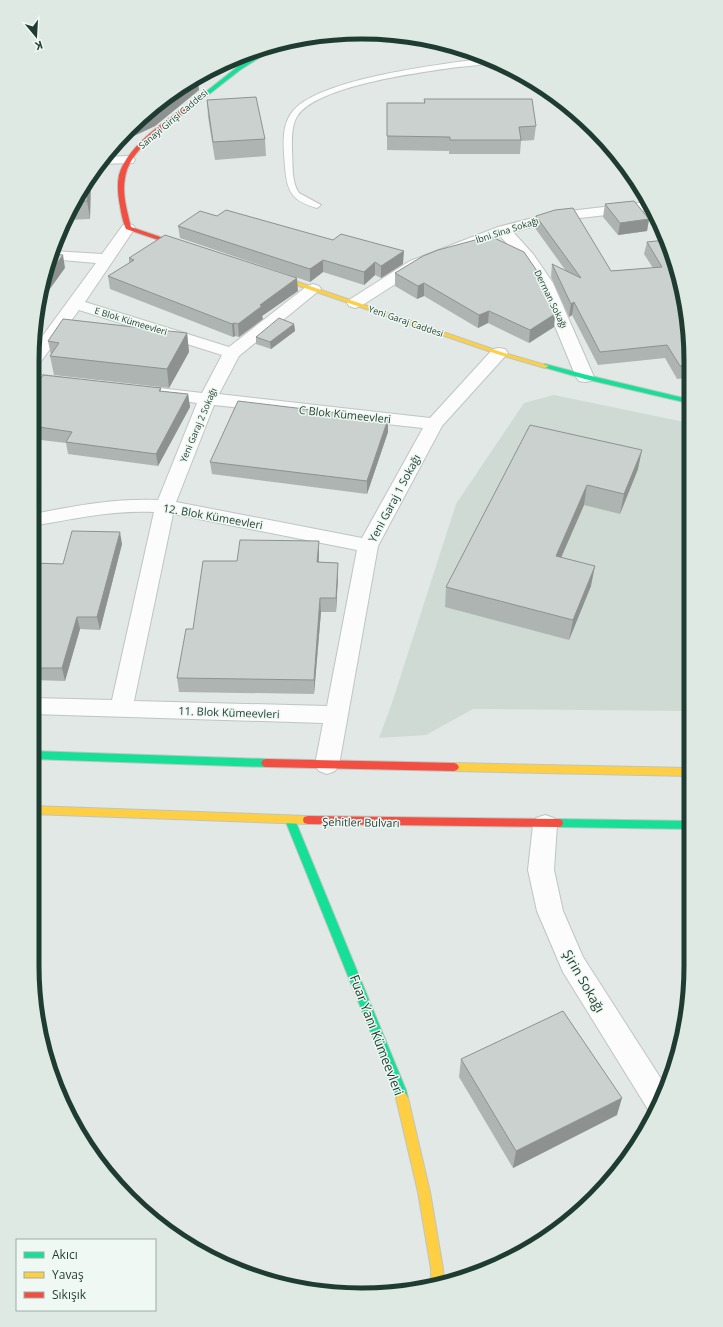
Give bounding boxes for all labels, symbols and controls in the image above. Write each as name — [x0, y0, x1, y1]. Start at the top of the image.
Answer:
north arrow — [16, 16, 56, 56]
text: K — [33, 38, 45, 54]
street label: Sanayi Girişi Caddesi — [136, 86, 210, 152]
street label: İbni Sina Sokağı — [474, 214, 540, 246]
street label: Derman Sokağı — [531, 268, 571, 330]
street label: Yeni Garaj Caddesi — [367, 302, 445, 340]
street label: E Blok Kümeevleri — [93, 304, 169, 338]
street label: Yeni Garaj 2 Sokağı — [176, 386, 220, 464]
street label: C Blok Kümeevleri — [298, 402, 392, 426]
street label: Yeni Garaj 1 Sokağı — [364, 451, 424, 545]
street label: 12. Blok Kümeevleri — [162, 500, 264, 532]
street label: 11. Blok Kümeevleri — [178, 703, 280, 721]
street label: Şehitler Bulvarı — [322, 814, 400, 830]
street label: Şirin Sokağı — [559, 946, 609, 1016]
street label: Fuar Yanı Kümeevleri — [346, 972, 408, 1098]
legend — [16, 1239, 156, 1311]
text: Akıcı — [52, 1246, 78, 1263]
text: Yavaş — [52, 1266, 84, 1283]
text: Sıkışık — [52, 1286, 87, 1303]

